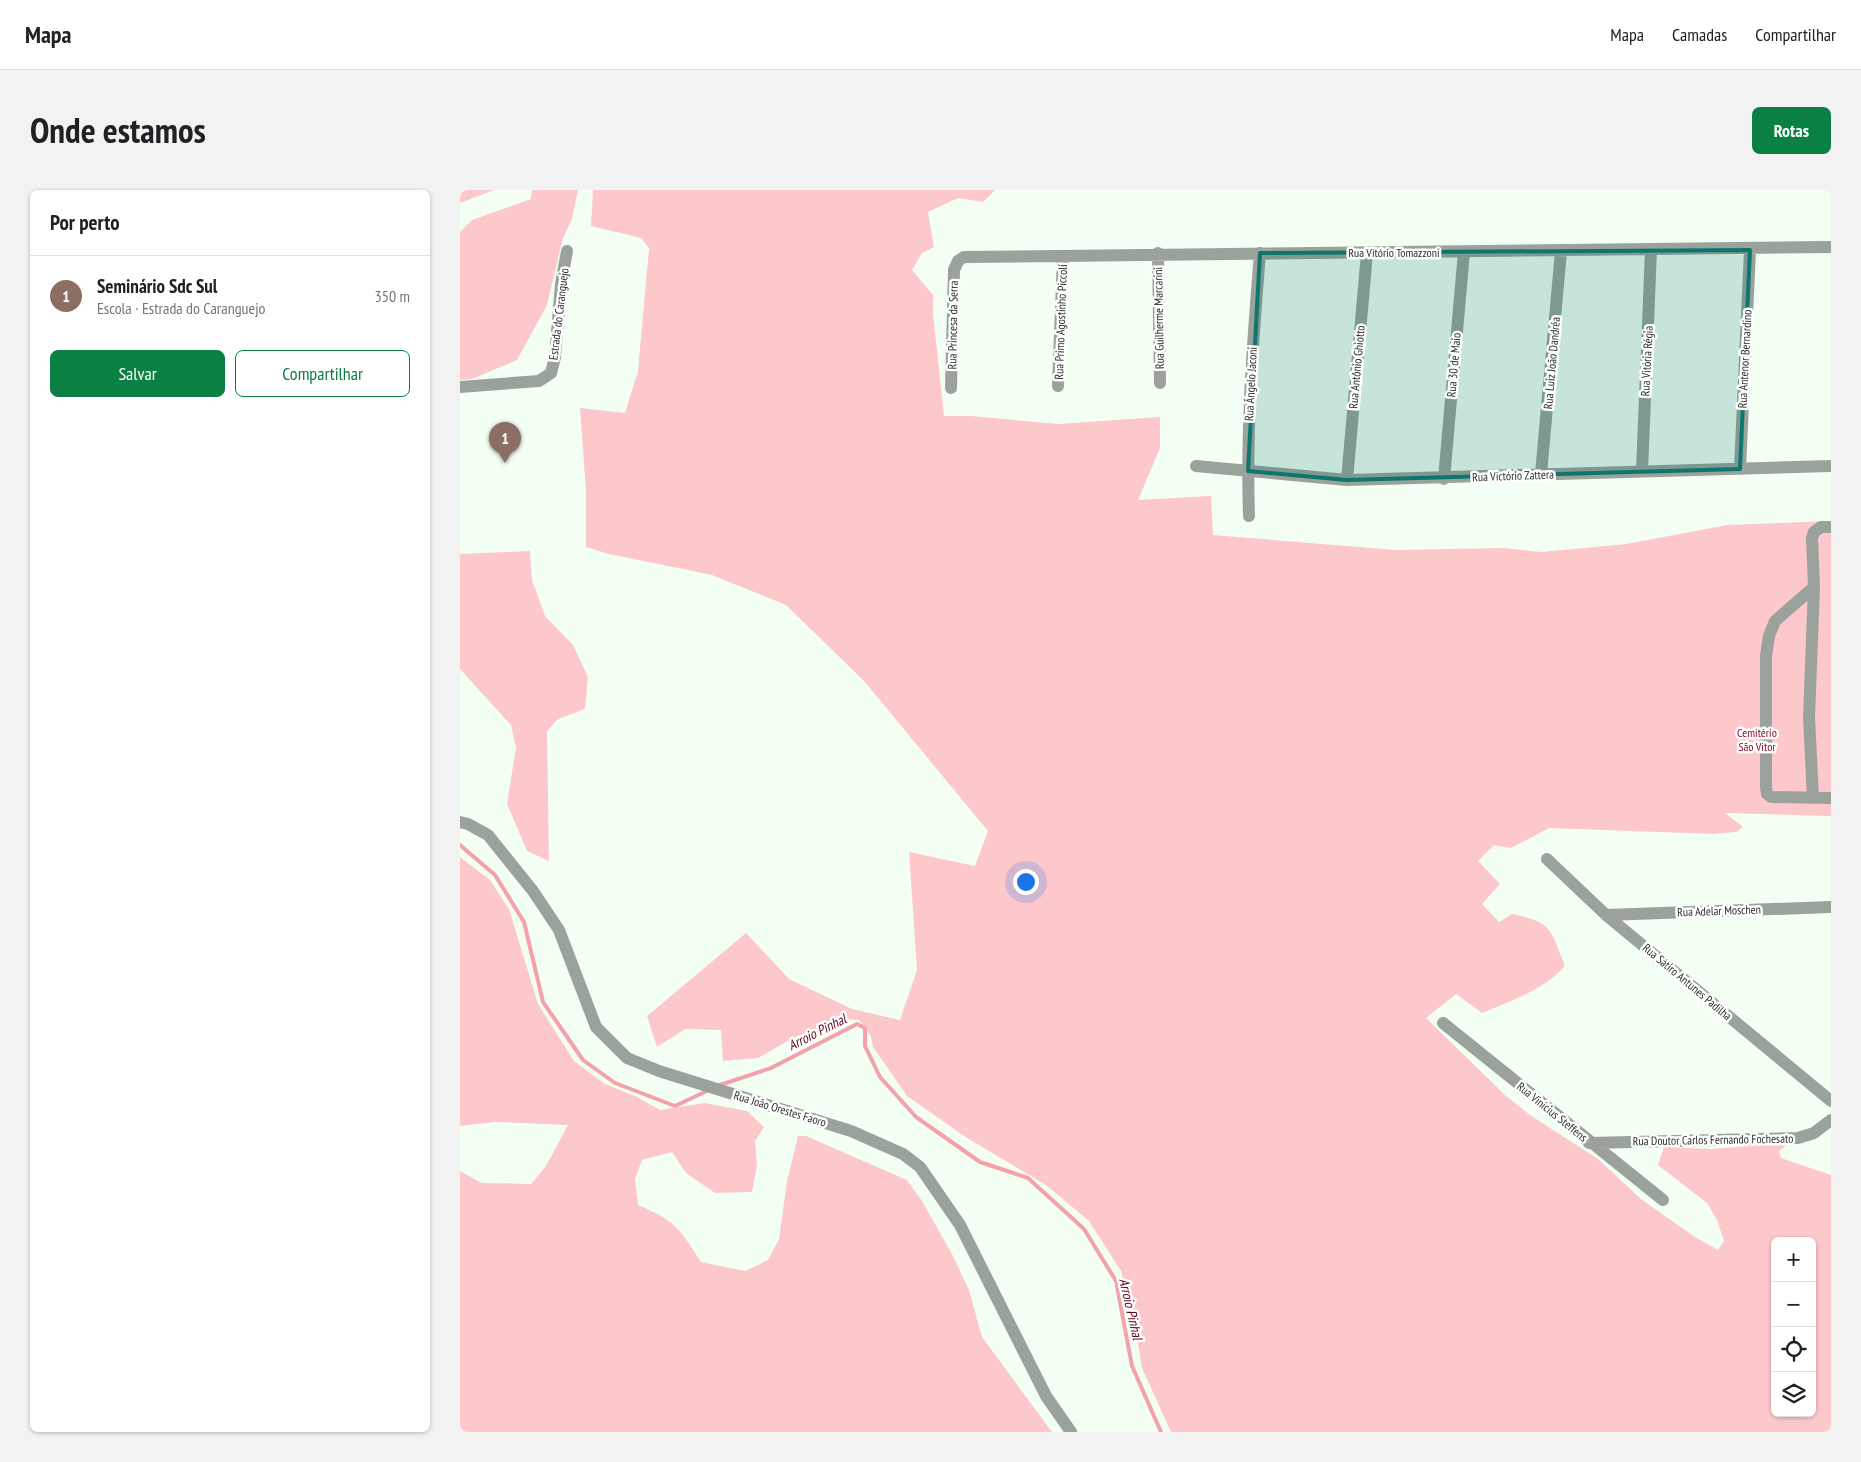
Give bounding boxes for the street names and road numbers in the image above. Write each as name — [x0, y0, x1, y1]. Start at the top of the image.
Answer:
street label: Rua Vitório Tomazzoni — [1348, 245, 1440, 260]
street label: Rua Primo Agostinho Piccoli — [1051, 264, 1070, 380]
street label: Estrada do Caranguejo — [545, 267, 572, 361]
street label: Rua Guilherme Marcarini — [1150, 267, 1167, 369]
street label: Rua Princesa da Serra — [944, 280, 961, 370]
street label: Rua Antenor Bernardino — [1734, 309, 1755, 409]
street label: Rua Luiz João Dandréa — [1540, 316, 1563, 410]
street label: Rua Antônio Ghiotto — [1345, 325, 1368, 409]
street label: Rua Vitória Régia — [1637, 325, 1656, 397]
street label: Rua 30 de Maio — [1443, 332, 1464, 398]
street label: Rua Ângelo Jaconi — [1241, 346, 1260, 422]
street label: Rua Victório Zattera — [1472, 467, 1554, 484]
street label: Rua Adelar Moschen — [1677, 902, 1761, 919]
street label: Rua Sátiro Antunes Padilha — [1640, 940, 1735, 1023]
street label: Rua Vinícius Steffens — [1514, 1079, 1591, 1145]
street label: Rua João Orestes Faoro — [732, 1087, 828, 1130]
street label: Rua Doutor Carlos Fernando Fochesato — [1633, 1131, 1793, 1148]

